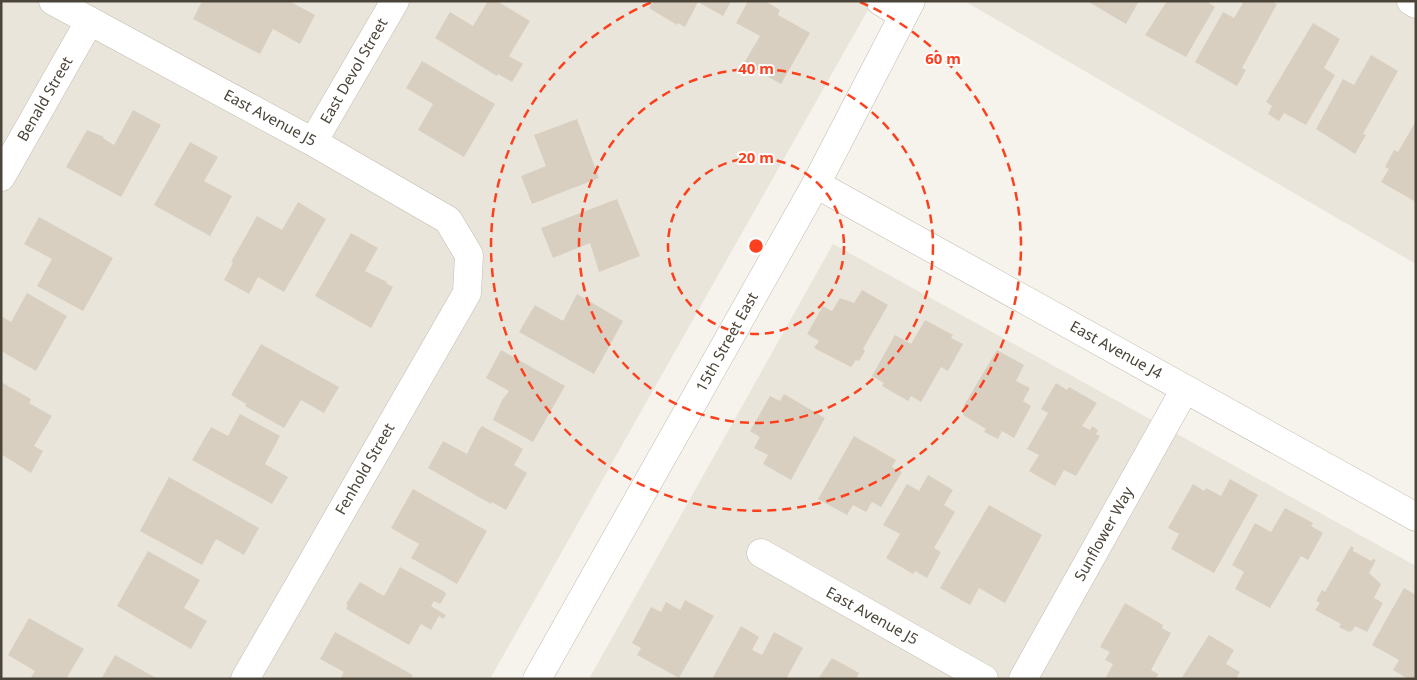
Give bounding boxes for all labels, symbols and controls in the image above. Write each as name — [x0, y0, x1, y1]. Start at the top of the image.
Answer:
street label: East Devol Street — [315, 14, 392, 127]
text: 60 m — [925, 48, 961, 68]
street label: Benald Street — [12, 52, 77, 145]
text: 40 m — [738, 58, 774, 78]
street label: East Avenue J5 — [221, 84, 320, 150]
text: 20 m — [738, 147, 774, 167]
centre of rings — [747, 237, 765, 255]
street label: 15th Street East — [690, 288, 762, 395]
street label: East Avenue J4 — [1067, 316, 1167, 383]
street label: Fenhold Street — [330, 419, 399, 518]
street label: Sunflower Way — [1069, 483, 1137, 584]
street label: East Avenue J5 — [823, 582, 922, 649]

